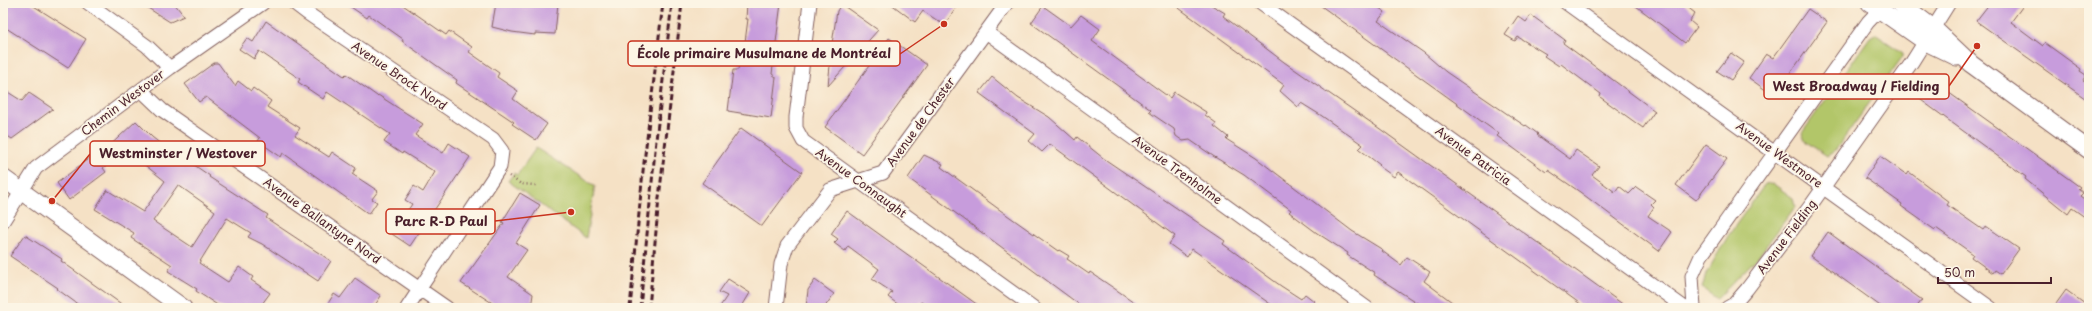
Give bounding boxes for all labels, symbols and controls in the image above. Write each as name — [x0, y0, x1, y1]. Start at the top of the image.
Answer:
street label: Avenue Brock Nord — [348, 36, 451, 114]
callout: École primaire Musulmane de Montréal — [628, 41, 900, 66]
text: École primaire Musulmane de Montréal — [637, 43, 891, 62]
street label: Chemin Westover — [77, 65, 168, 140]
street label: Avenue de Chester — [882, 73, 959, 170]
callout: West Broadway / Fielding — [1764, 74, 1949, 99]
text: West Broadway / Fielding — [1773, 76, 1939, 95]
street label: Avenue Westmore — [1733, 117, 1827, 192]
street label: Avenue Patricia — [1432, 121, 1516, 189]
street label: Avenue Trenholme — [1129, 130, 1227, 208]
callout: Westminster / Westover — [90, 141, 265, 166]
text: Westminster / Westover — [99, 143, 257, 162]
street label: Avenue Connaught — [812, 143, 911, 222]
street label: Avenue Ballantyne Nord — [260, 173, 385, 268]
street label: Avenue Fielding — [1752, 195, 1820, 277]
callout: Parc R-D Paul — [386, 209, 495, 234]
text: Parc R-D Paul — [394, 211, 488, 230]
scale bar — [1938, 259, 2051, 285]
text: 50 m — [1944, 263, 1975, 281]

